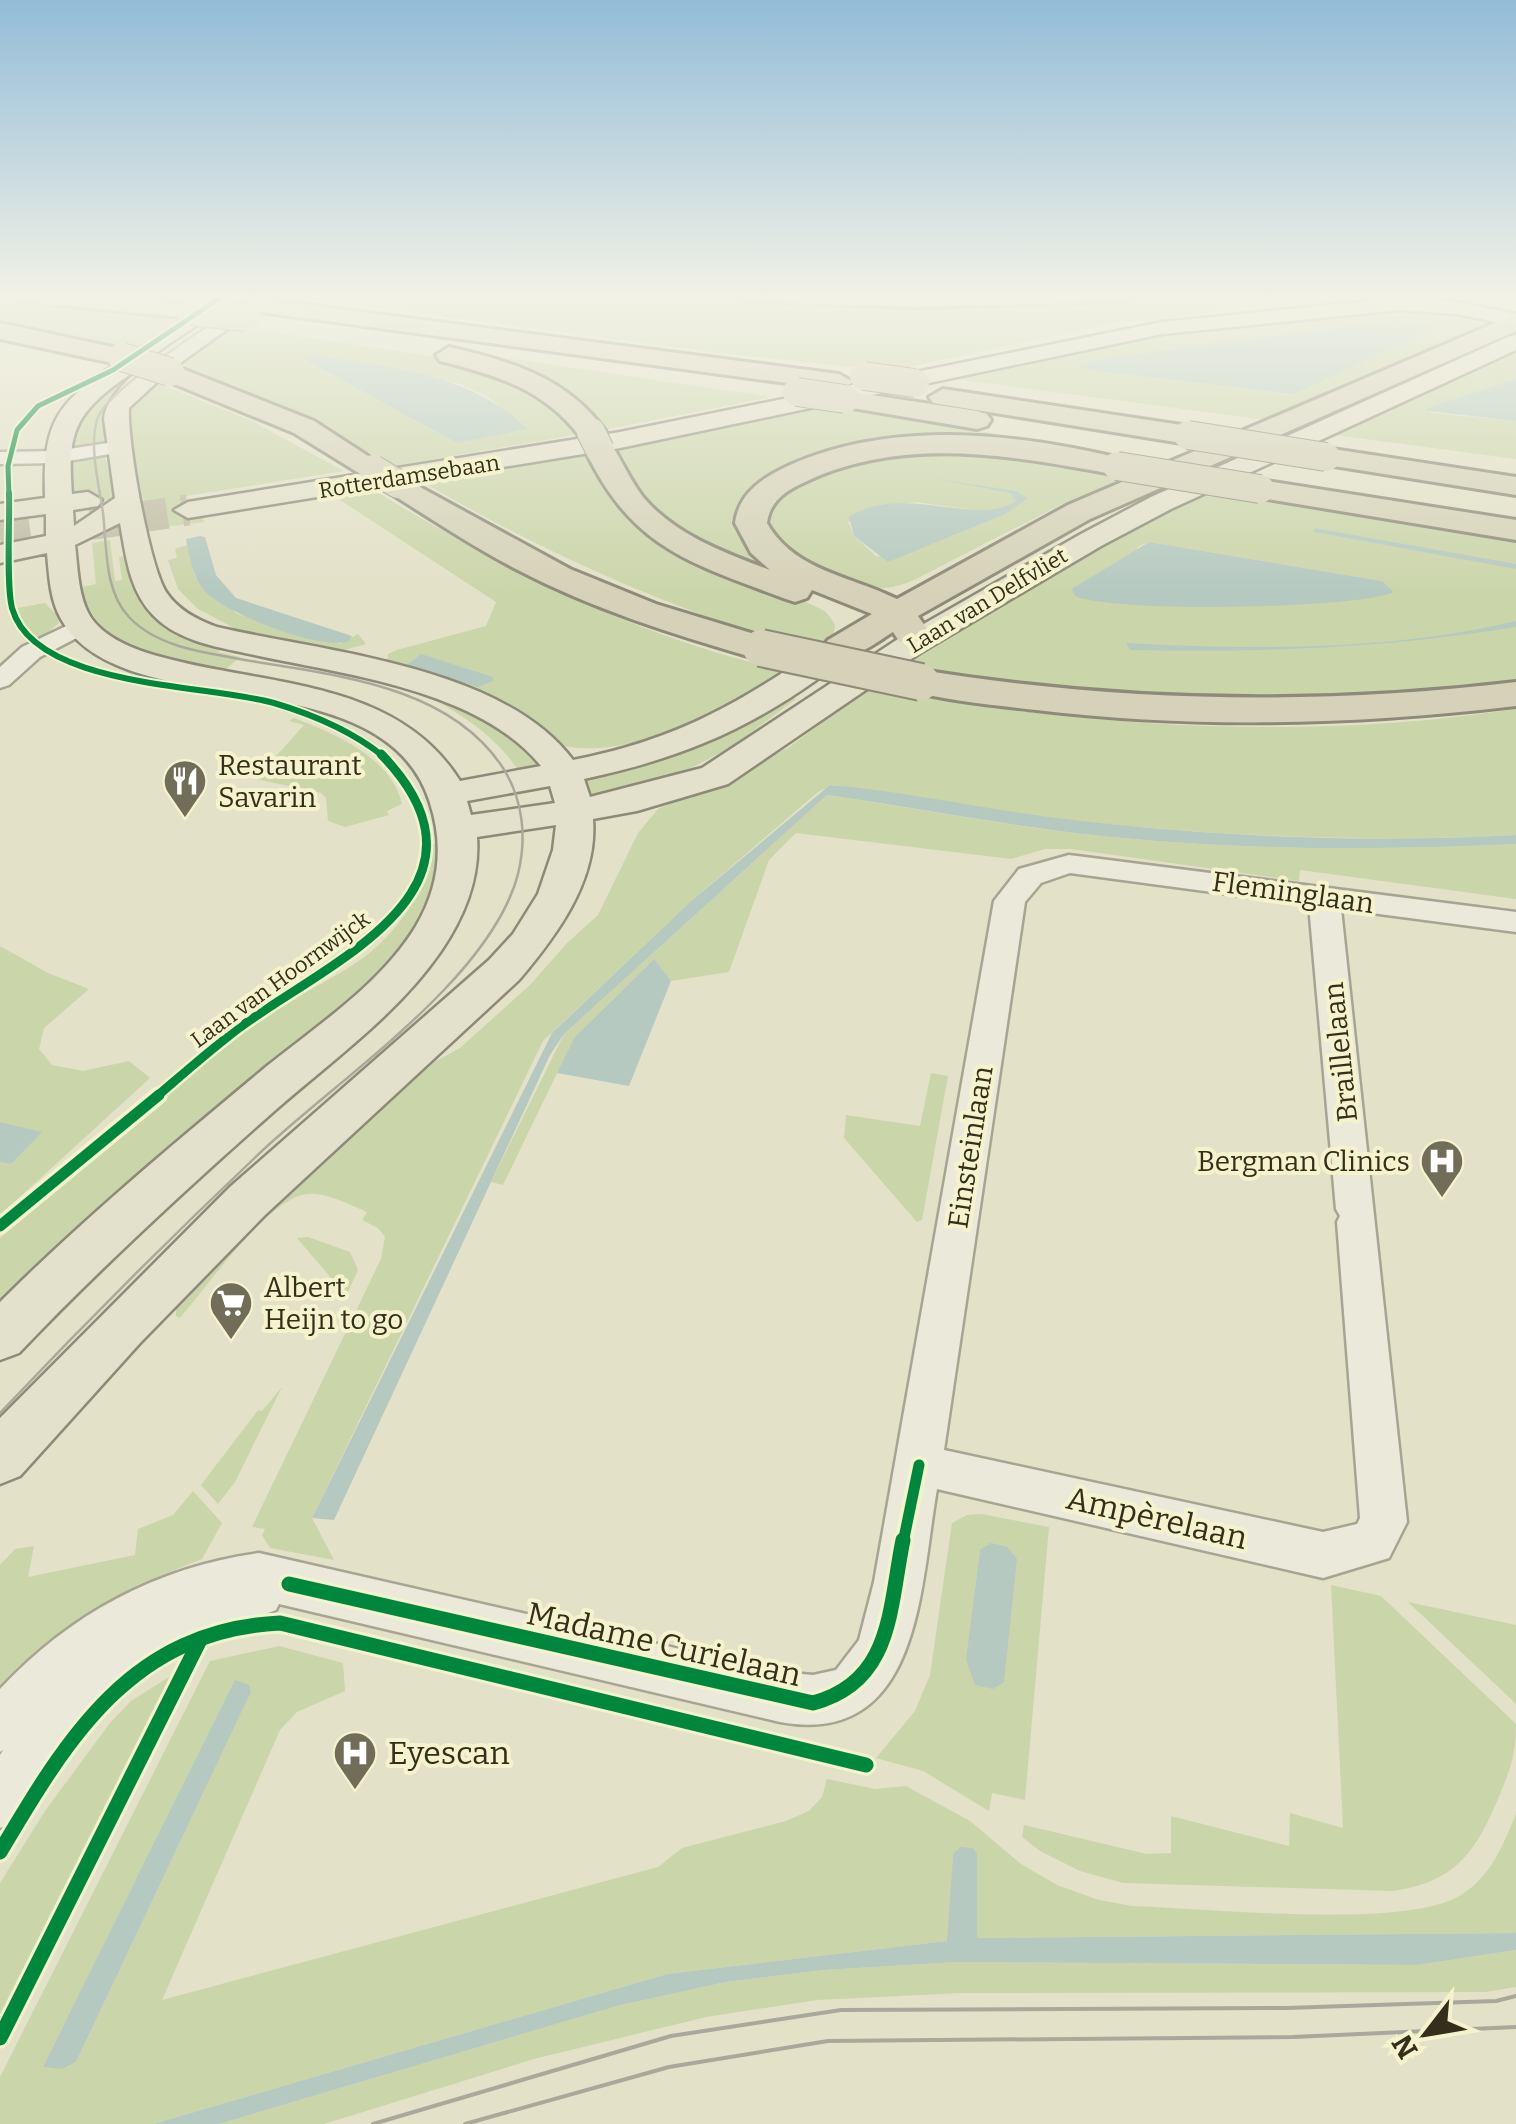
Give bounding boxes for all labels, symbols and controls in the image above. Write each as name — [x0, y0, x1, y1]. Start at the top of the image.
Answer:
street label: Rotterdamsebaan — [317, 449, 501, 504]
street label: Laan van Delfvliet — [902, 542, 1072, 659]
place label: Restaurant Savarin — [218, 749, 362, 814]
restaurant icon: Restaurant Savarin — [162, 758, 208, 819]
street label: Fleminglaan — [1210, 865, 1376, 920]
street label: Laan van Hoornwijck — [186, 905, 375, 1053]
street label: Braillelaan — [1317, 980, 1364, 1123]
street label: Einsteinlaan — [941, 1063, 1000, 1231]
hospital icon: Bergman Clinics — [1419, 1138, 1465, 1199]
place label: Bergman Clinics — [1197, 1145, 1410, 1178]
place label: Albert Heijn to go — [264, 1271, 403, 1336]
supermarket icon: Albert Heijn to go — [208, 1280, 254, 1341]
street label: Ampèrelaan — [1063, 1479, 1251, 1557]
street label: Madame Curielaan — [523, 1594, 805, 1694]
hospital icon: Eyescan — [332, 1730, 378, 1791]
place label: Eyescan — [388, 1734, 510, 1772]
north arrow — [1376, 1984, 1476, 2084]
text: N — [1385, 2029, 1425, 2064]

